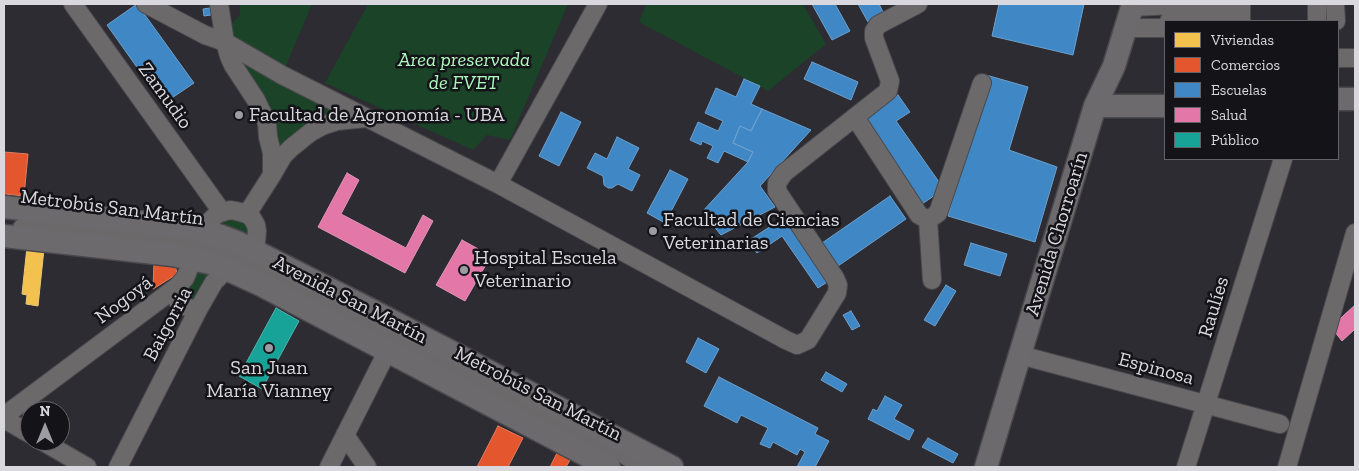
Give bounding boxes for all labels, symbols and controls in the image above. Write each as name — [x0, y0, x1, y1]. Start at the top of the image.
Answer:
legend — [1164, 20, 1339, 160]
text: Viviendas — [1211, 31, 1274, 49]
park label: Area preservada de FVET — [398, 48, 530, 95]
text: Comercios — [1211, 56, 1280, 74]
street label: Zamudio — [133, 58, 197, 134]
text: Escuelas — [1211, 81, 1267, 99]
place label: Facultad de Agronomía - UBA — [249, 103, 504, 127]
text: Salud — [1211, 106, 1247, 124]
marker: Facultad de Agronomía - UBA — [233, 109, 245, 121]
text: Público — [1211, 131, 1259, 149]
street label: Avenida Chorroarín — [1021, 149, 1093, 319]
street label: Metrobús San Martín — [19, 185, 205, 231]
place label: Facultad de Ciencias Veterinarias — [663, 208, 839, 255]
marker: Facultad de Ciencias Veterinarias — [647, 225, 659, 237]
place label: Hospital Escuela Veterinario — [474, 246, 617, 293]
street label: Avenida San Martín — [269, 251, 431, 349]
marker: Hospital Escuela Veterinario — [458, 264, 470, 276]
street label: Nogoyá — [91, 271, 157, 329]
street label: Raulíes — [1193, 274, 1235, 340]
street label: Baigorria — [138, 283, 198, 365]
street label: Metrobús San Martín — [450, 341, 626, 447]
marker: San Juan María Vianney — [263, 342, 275, 354]
street label: Espinosa — [1116, 347, 1196, 391]
place label: San Juan María Vianney — [206, 356, 332, 403]
north arrow — [20, 401, 70, 451]
text: N — [40, 403, 50, 420]

